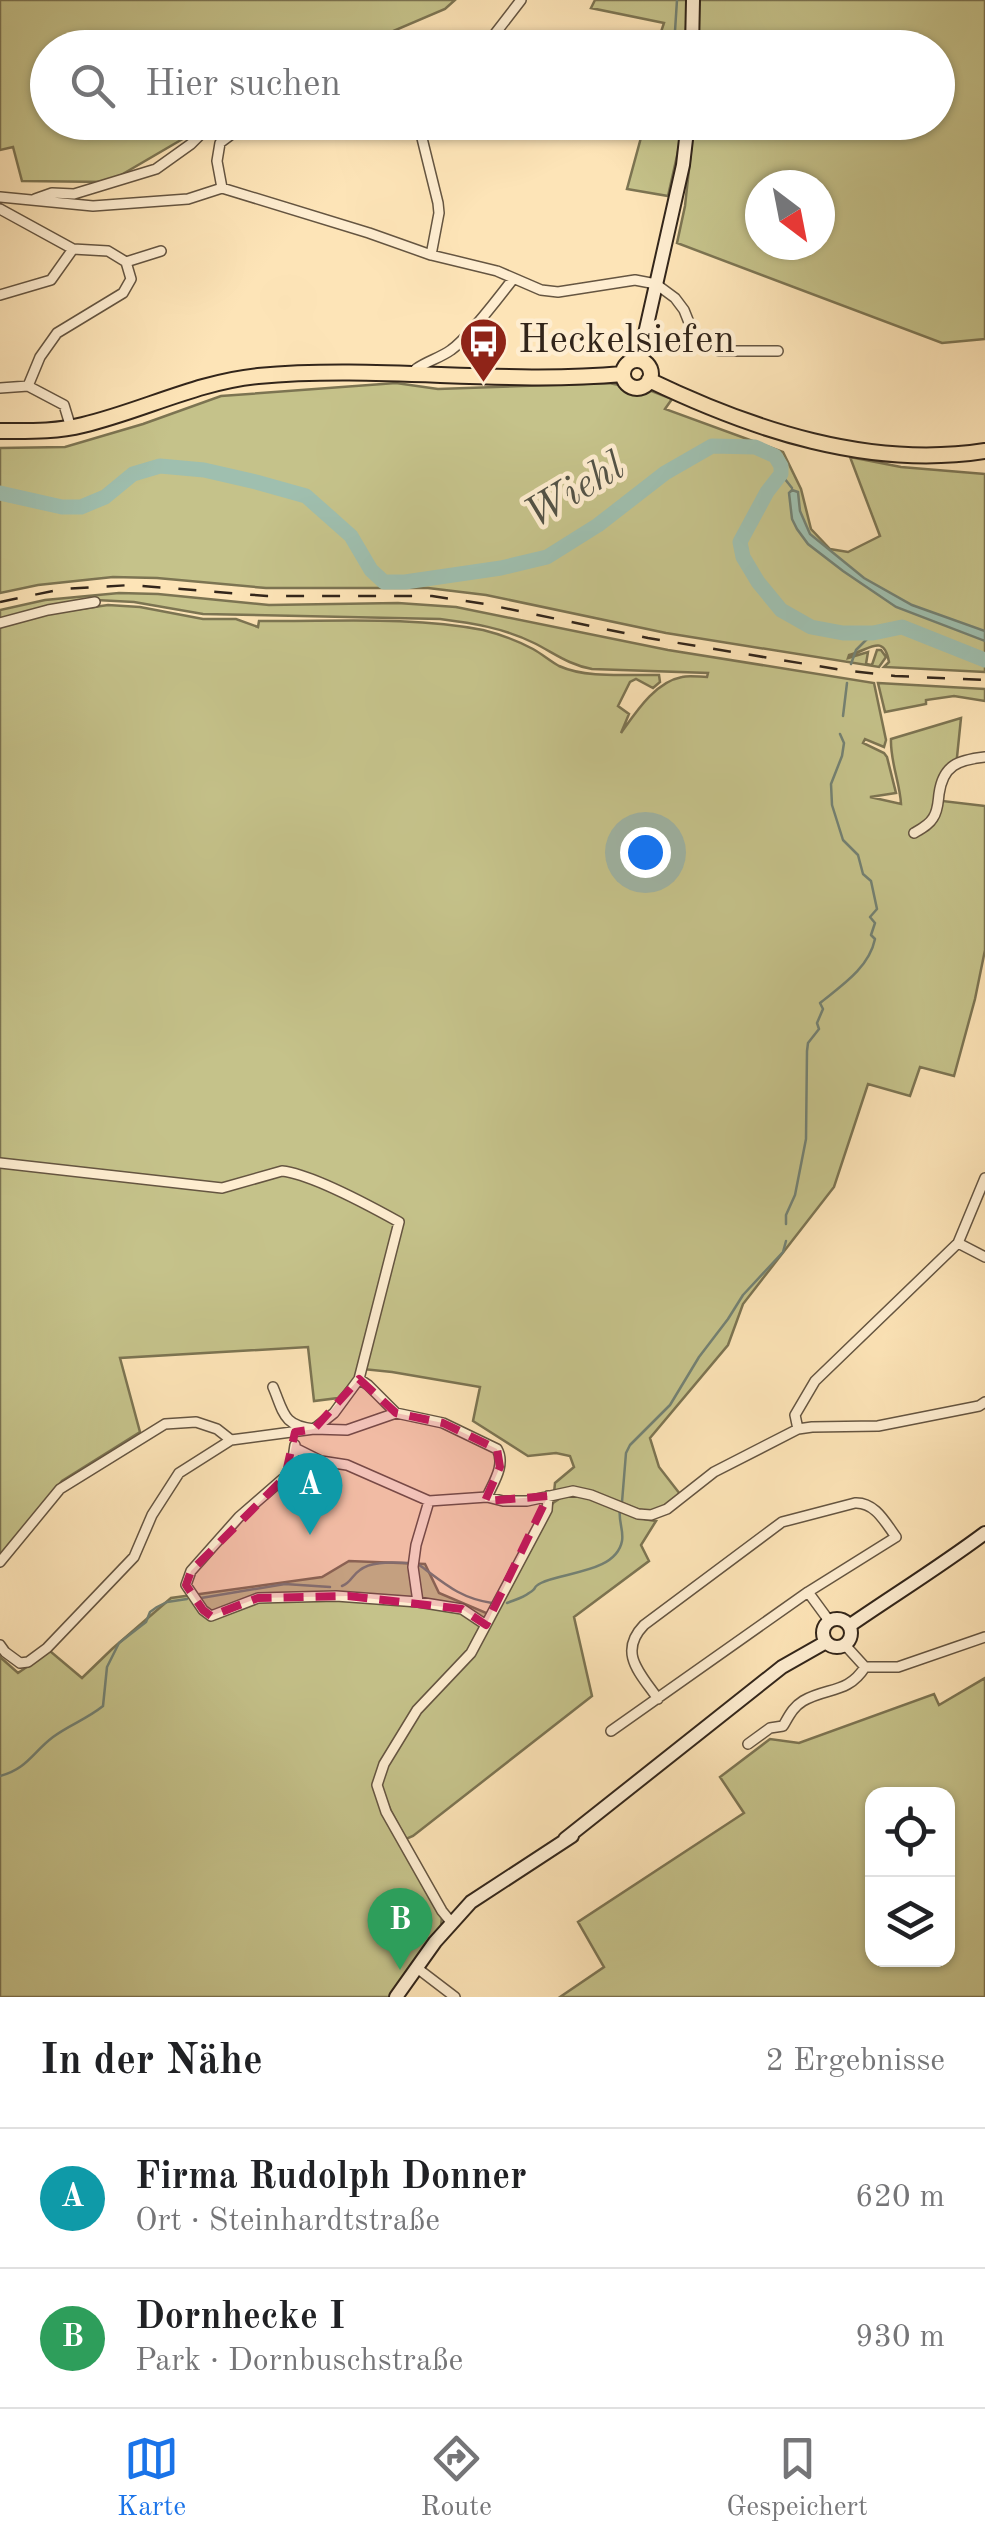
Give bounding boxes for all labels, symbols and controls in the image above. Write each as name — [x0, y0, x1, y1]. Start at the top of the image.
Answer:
search box — [30, 30, 955, 140]
icon: search — [65, 58, 120, 113]
text: Hier suchen — [145, 66, 341, 104]
north arrow — [745, 170, 835, 260]
bus stop icon: Heckelsiefen — [457, 316, 509, 384]
place label: Heckelsiefen — [518, 322, 735, 362]
water label: Wiehl — [518, 446, 632, 538]
your location — [620, 827, 671, 878]
pin: A — [278, 1452, 342, 1535]
map controls — [865, 1787, 955, 1967]
button: locate — [865, 1787, 955, 1877]
button: layers — [865, 1877, 955, 1967]
pin: B — [368, 1888, 432, 1970]
text: In der Nähe — [40, 2041, 263, 2083]
text: 2 Ergebnisse — [765, 2046, 945, 2078]
text: Firma Rudolph Donner — [135, 2159, 527, 2197]
text: A — [60, 2182, 85, 2214]
text: 620 m — [855, 2182, 945, 2214]
text: Ort · Steinhardtstraße — [135, 2206, 440, 2238]
text: Dornhecke I — [135, 2299, 345, 2337]
text: B — [61, 2322, 84, 2354]
text: 930 m — [855, 2322, 945, 2354]
text: Park · Dornbuschstraße — [135, 2346, 463, 2378]
tab: Karte — [117, 2431, 186, 2526]
tab: Route — [420, 2431, 492, 2526]
tab: Gespeichert — [726, 2431, 868, 2526]

